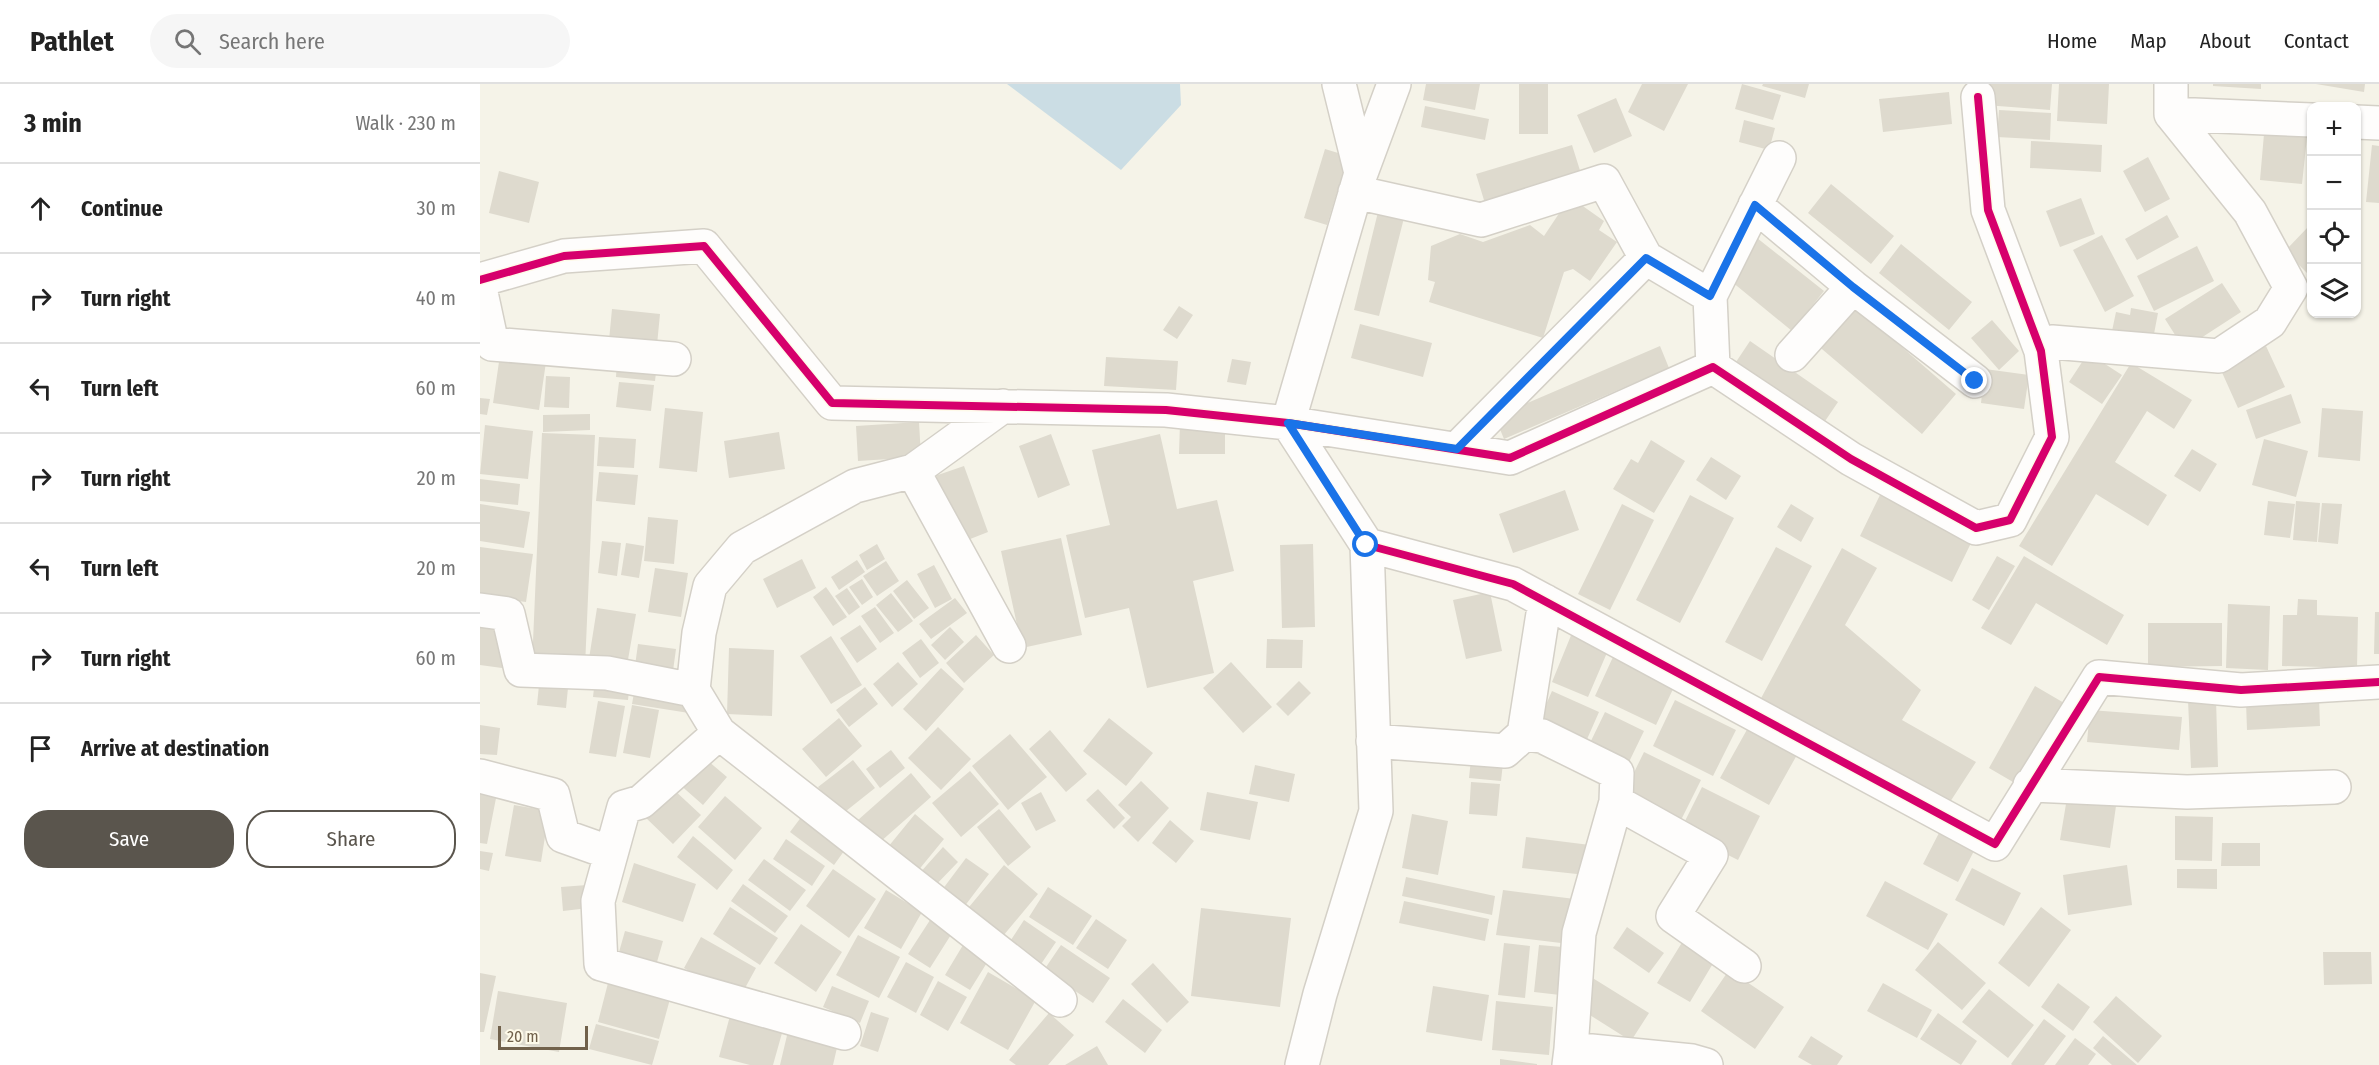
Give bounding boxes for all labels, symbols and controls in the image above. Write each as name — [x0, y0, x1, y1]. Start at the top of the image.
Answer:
search box — [150, 14, 570, 68]
text: Pathlet — [30, 25, 114, 58]
icon: search — [171, 25, 204, 58]
text: Search here — [219, 28, 325, 55]
text: Home — [2047, 28, 2097, 54]
text: Map — [2130, 28, 2167, 54]
text: About — [2200, 28, 2251, 54]
text: Contact — [2284, 28, 2349, 54]
map controls — [2307, 102, 2361, 318]
button: + — [2307, 102, 2361, 156]
text: 3 min — [24, 108, 82, 139]
text: Walk · 230 m — [355, 111, 456, 135]
button: − — [2307, 156, 2361, 210]
icon: ahead — [24, 192, 57, 225]
text: Continue — [81, 195, 163, 222]
text: 30 m — [416, 196, 456, 220]
button: locate — [2307, 210, 2361, 264]
button: layers — [2307, 264, 2361, 318]
icon: right — [24, 282, 57, 315]
text: Turn right — [81, 285, 170, 312]
text: 40 m — [416, 286, 456, 310]
route end — [1961, 367, 1987, 393]
icon: left — [24, 372, 57, 405]
text: Turn left — [81, 375, 159, 402]
text: 60 m — [416, 376, 456, 400]
icon: right — [24, 462, 57, 495]
text: Turn right — [81, 465, 170, 492]
text: 20 m — [417, 466, 456, 490]
route start — [1352, 531, 1378, 557]
icon: left — [24, 552, 57, 585]
text: Turn left — [81, 555, 159, 582]
text: 20 m — [417, 556, 456, 580]
icon: right — [24, 642, 57, 675]
text: Turn right — [81, 645, 170, 672]
text: 60 m — [416, 646, 456, 670]
icon: arrive — [24, 732, 57, 765]
text: Arrive at destination — [81, 735, 269, 762]
button: Save — [24, 810, 234, 868]
button: Share — [246, 810, 456, 868]
scale bar — [498, 1023, 588, 1050]
text: 20 m — [507, 1027, 538, 1046]

